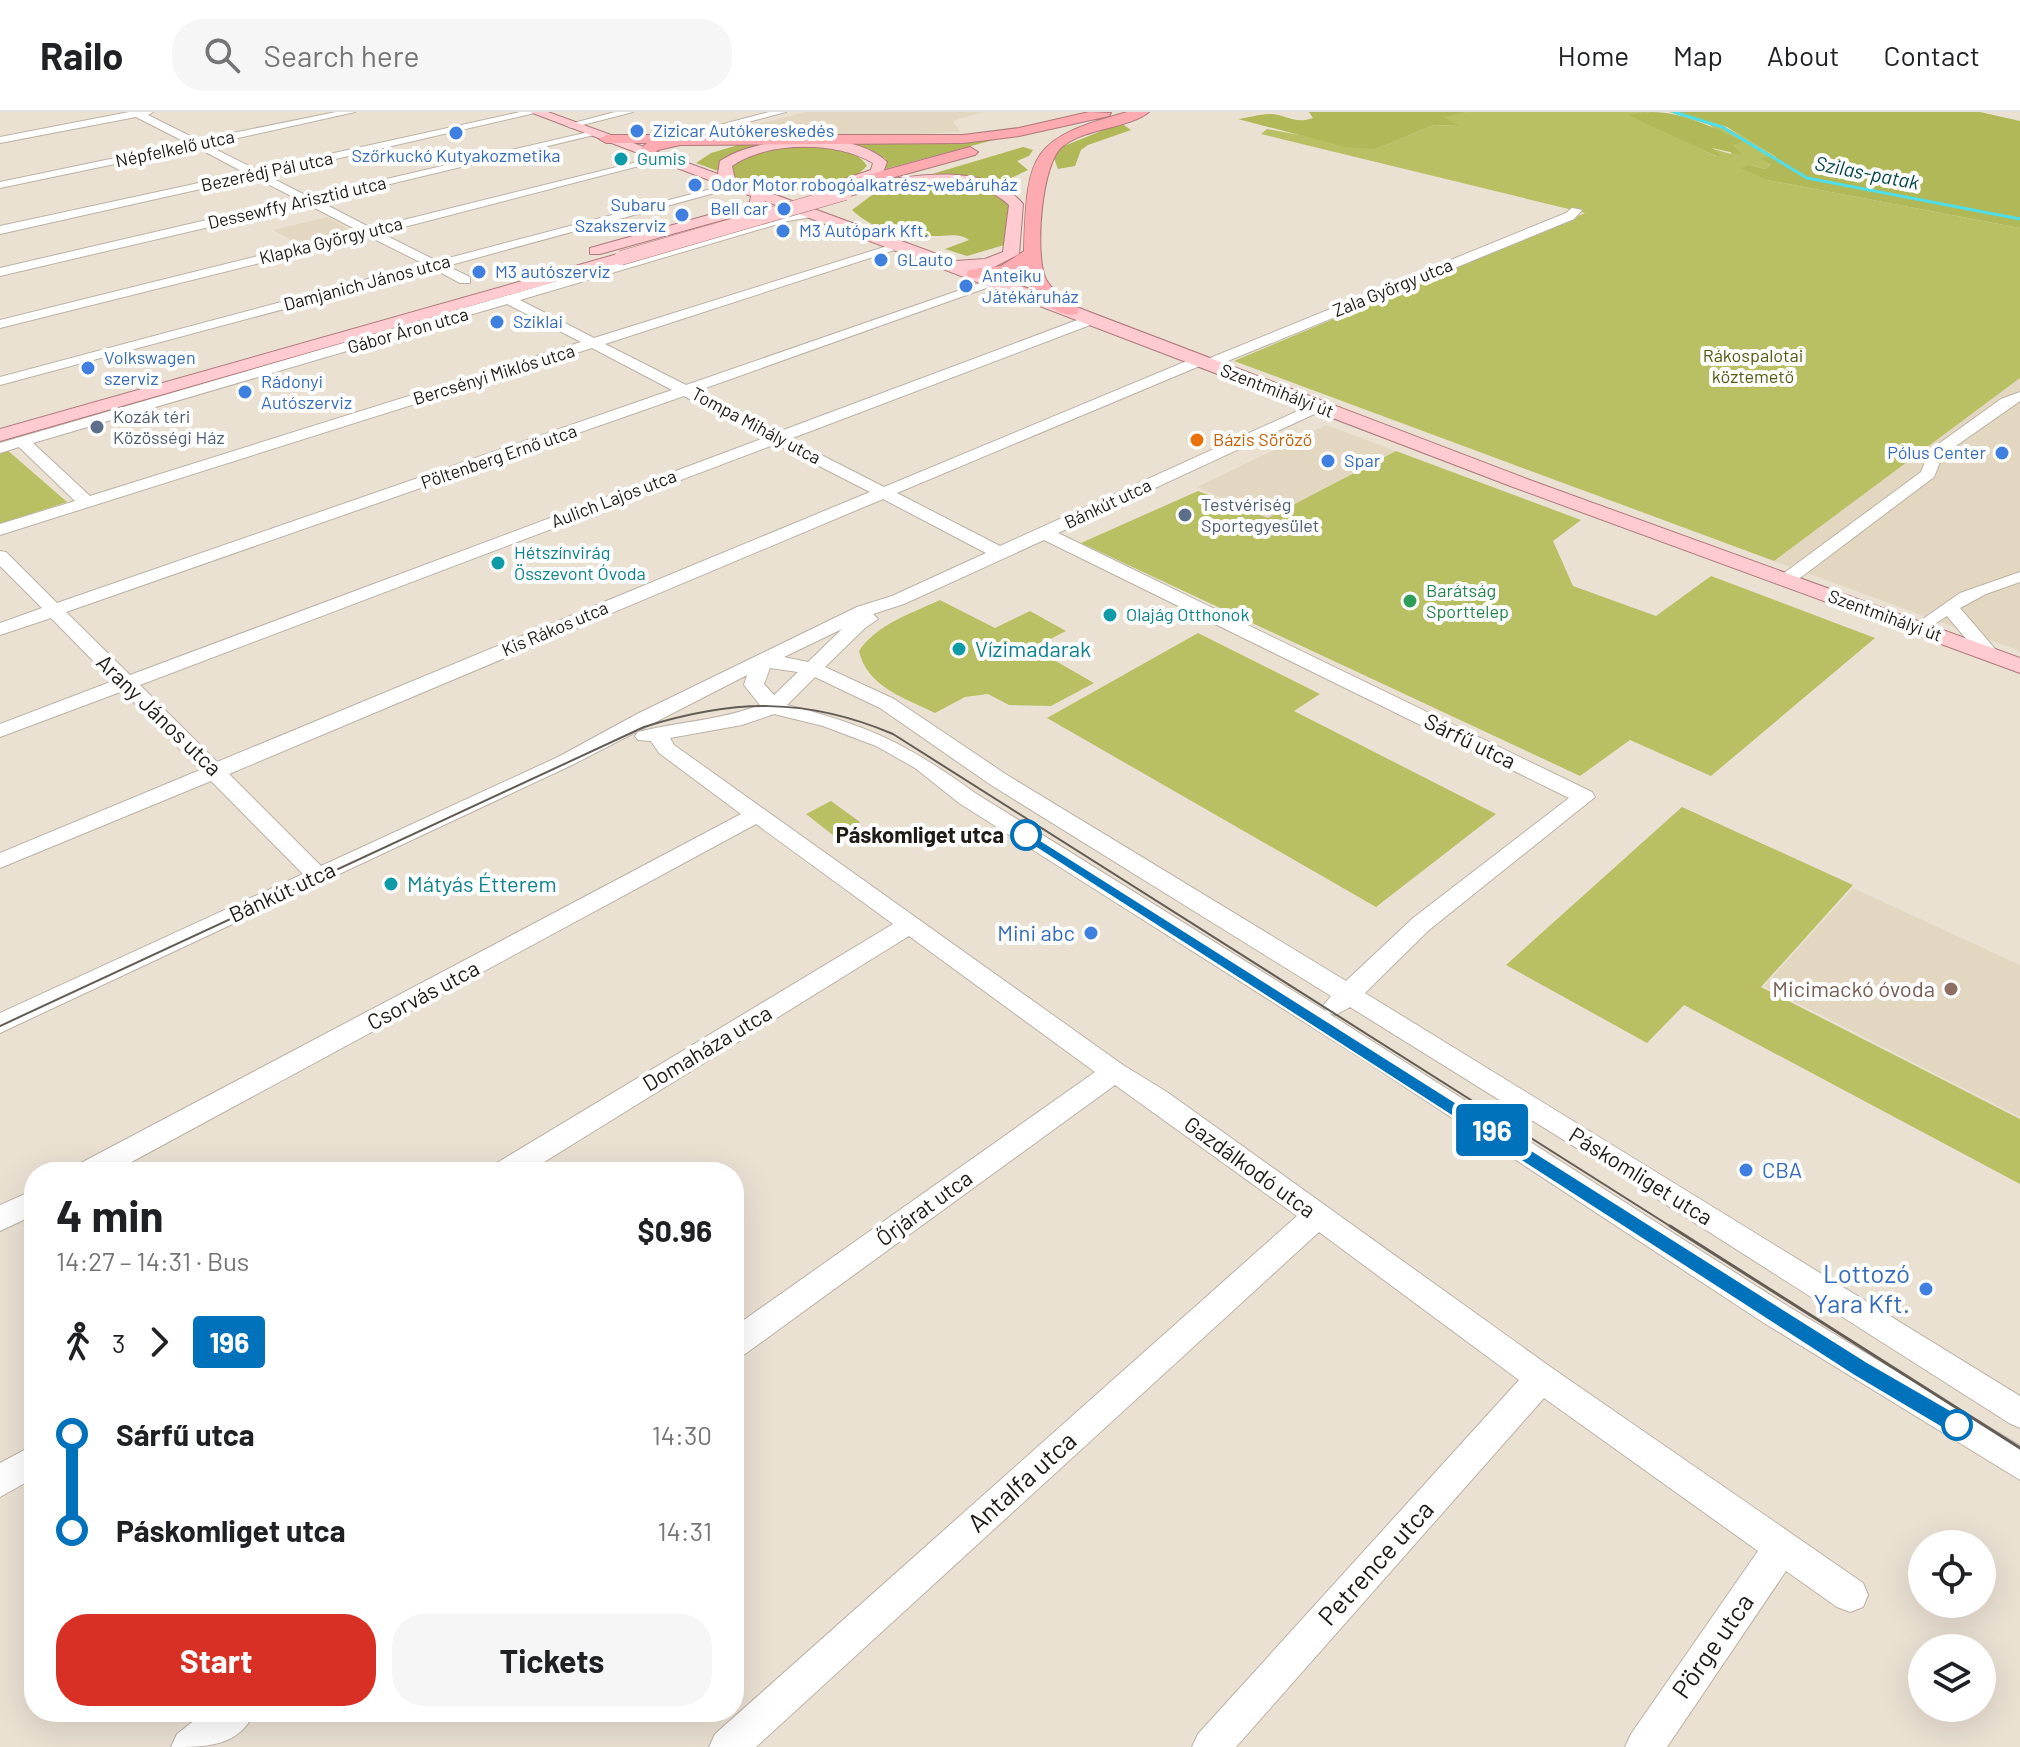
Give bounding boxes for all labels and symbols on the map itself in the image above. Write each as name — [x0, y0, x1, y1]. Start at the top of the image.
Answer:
place label: Zizicar Autókereskedés — [653, 119, 834, 141]
marker: Zizicar Autókereskedés — [628, 122, 646, 140]
marker: Szőrkuckó Kutyakozmetika — [447, 124, 465, 142]
street label: Népfelkelő utca — [113, 125, 236, 171]
place label: Szőrkuckó Kutyakozmetika — [351, 144, 561, 166]
street label: Bezerédj Pál utca — [199, 146, 335, 196]
place label: Gumis — [637, 147, 686, 169]
marker: Gumis — [612, 150, 630, 168]
water label: Szilas-patak — [1813, 150, 1922, 194]
street label: Dessewffy Arisztid utca — [205, 171, 388, 233]
place label: Odor Motor robogóalkatrész-webáruház — [711, 173, 1017, 195]
marker: Odor Motor robogóalkatrész-webáruház — [686, 176, 704, 194]
place label: Subaru Szakszerviz — [575, 193, 666, 236]
place label: Bell car — [710, 197, 768, 219]
marker: Bell car — [775, 200, 793, 218]
marker: Subaru Szakszerviz — [673, 206, 691, 224]
street label: Klapka György utca — [257, 212, 405, 268]
place label: M3 Autópark Kft. — [799, 219, 929, 241]
marker: M3 Autópark Kft. — [774, 222, 792, 240]
place label: GLauto — [897, 248, 953, 270]
street label: Damjanich János utca — [281, 249, 452, 315]
marker: GLauto — [872, 251, 890, 269]
street label: Zala György utca — [1330, 253, 1456, 321]
place label: M3 autószerviz — [495, 260, 610, 282]
marker: M3 autószerviz — [470, 263, 488, 281]
place label: Anteiku Játékáruház — [982, 264, 1079, 307]
marker: Anteiku Játékáruház — [957, 277, 975, 295]
street label: Gábor Áron utca — [345, 302, 471, 358]
place label: Sziklai — [513, 310, 563, 332]
marker: Sziklai — [488, 313, 506, 331]
street label: Bercsényi Miklós utca — [410, 339, 577, 409]
park label: Rákospalotai köztemető — [1703, 344, 1803, 387]
place label: Volkswagen szerviz — [104, 346, 196, 389]
street label: Szentmihályi út — [1218, 358, 1337, 422]
marker: Volkswagen szerviz — [79, 359, 97, 377]
place label: Rádonyi Autószerviz — [261, 370, 352, 413]
street label: Tompa Mihály utca — [688, 382, 825, 468]
marker: Rádonyi Autószerviz — [236, 383, 254, 401]
place label: Kozák téri Közösségi Ház — [113, 405, 224, 448]
marker: Kozák téri Közösségi Ház — [88, 418, 106, 436]
street label: Pöltenberg Ernő utca — [418, 419, 579, 493]
place label: Bázis Söröző — [1213, 428, 1312, 450]
marker: Bázis Söröző — [1188, 431, 1206, 449]
place label: Pólus Center — [1887, 441, 1986, 463]
marker: Pólus Center — [1993, 444, 2011, 462]
place label: Spar — [1344, 449, 1381, 471]
marker: Spar — [1319, 452, 1337, 470]
street label: Aulich Lajos utca — [548, 464, 679, 532]
street label: Bánkút utca — [1061, 473, 1155, 533]
place label: Testvériség Sportegyesület — [1201, 493, 1319, 536]
marker: Testvériség Sportegyesület — [1176, 506, 1194, 524]
place label: Hétszínvirág Összevont Óvoda — [514, 541, 646, 584]
marker: Hétszínvirág Összevont Óvoda — [489, 554, 507, 572]
place label: Barátság Sporttelep — [1426, 579, 1509, 622]
street label: Szentmihályi út — [1825, 584, 1945, 646]
marker: Barátság Sporttelep — [1401, 592, 1419, 610]
street label: Kis Rákos utca — [498, 596, 611, 660]
place label: Olajág Otthonok — [1126, 603, 1249, 625]
marker: Olajág Otthonok — [1101, 606, 1119, 624]
place label: Vízimadarak — [975, 635, 1091, 661]
marker: Vízimadarak — [950, 640, 968, 658]
street label: Arany János utca — [92, 648, 228, 780]
street label: Sárfű utca — [1420, 707, 1520, 773]
marker: Páskomliget utca — [1011, 820, 1041, 850]
place label: Páskomliget utca — [836, 821, 1004, 847]
street label: Bánkút utca — [224, 855, 339, 927]
place label: Mátyás Étterem — [407, 870, 557, 896]
marker: Mátyás Étterem — [382, 875, 400, 893]
place label: Mini abc — [997, 919, 1075, 945]
marker: Mini abc — [1082, 924, 1100, 942]
street label: Csorvás utca — [362, 954, 483, 1034]
place label: Micimackó óvoda — [1772, 975, 1935, 1001]
marker: Micimackó óvoda — [1942, 980, 1960, 998]
street label: Domaháza utca — [637, 998, 776, 1096]
line badge: 196 — [1446, 1104, 1538, 1156]
street label: Gazdálkodó utca — [1180, 1110, 1321, 1222]
street label: Páskomliget utca — [1565, 1121, 1718, 1230]
place label: CBA — [1762, 1156, 1802, 1182]
marker: CBA — [1737, 1161, 1755, 1179]
street label: Őrjárat utca — [870, 1164, 976, 1251]
place label: Lottozó Yara Kft. — [1813, 1257, 1910, 1318]
marker: Lottozó Yara Kft. — [1917, 1280, 1935, 1298]
unlabelled marker — [1942, 1410, 1972, 1440]
street label: Antalfa utca — [960, 1424, 1082, 1538]
street label: Petrence utca — [1311, 1493, 1439, 1631]
street label: Pörge utca — [1664, 1587, 1759, 1704]

